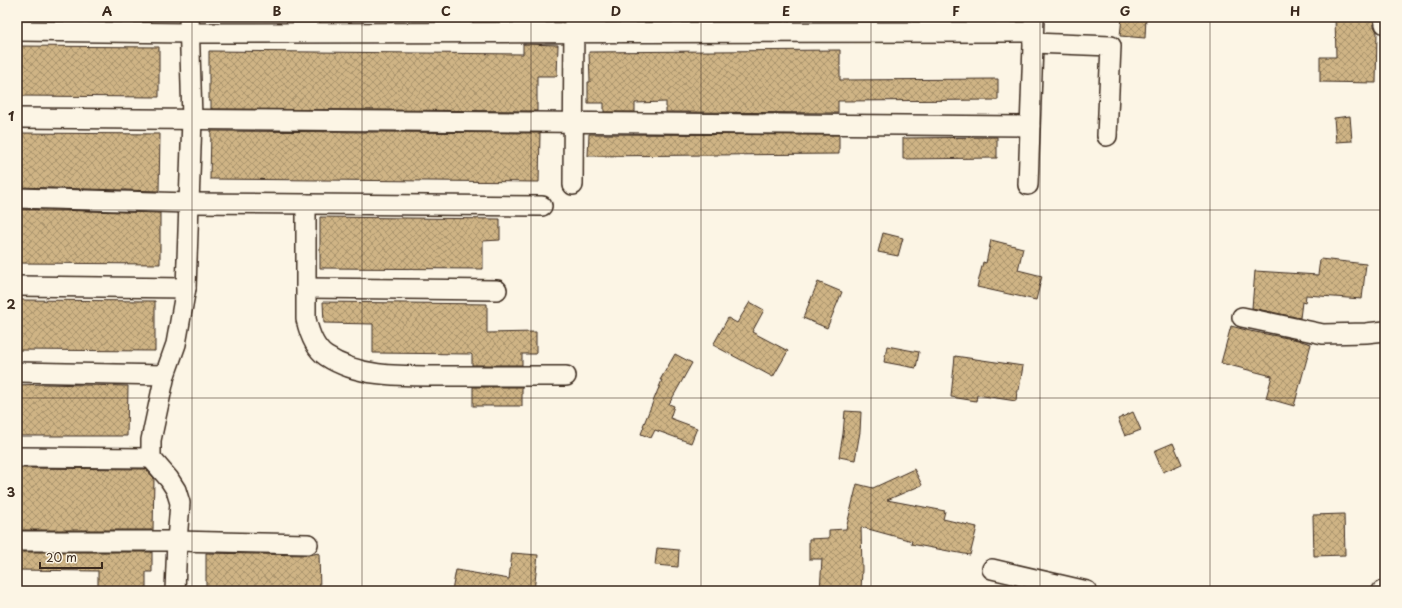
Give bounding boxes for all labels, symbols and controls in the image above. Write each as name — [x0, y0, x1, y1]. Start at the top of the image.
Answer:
text: A — [102, 1, 112, 20]
text: B — [273, 1, 282, 20]
text: C — [441, 1, 451, 20]
text: D — [611, 1, 621, 20]
text: E — [782, 1, 790, 20]
text: F — [952, 1, 960, 20]
text: G — [1120, 1, 1130, 20]
text: H — [1290, 1, 1300, 20]
text: 1 — [8, 106, 14, 125]
text: 2 — [6, 294, 16, 313]
text: 3 — [7, 482, 16, 501]
scale bar — [40, 544, 102, 570]
text: 20 m — [46, 548, 77, 566]

